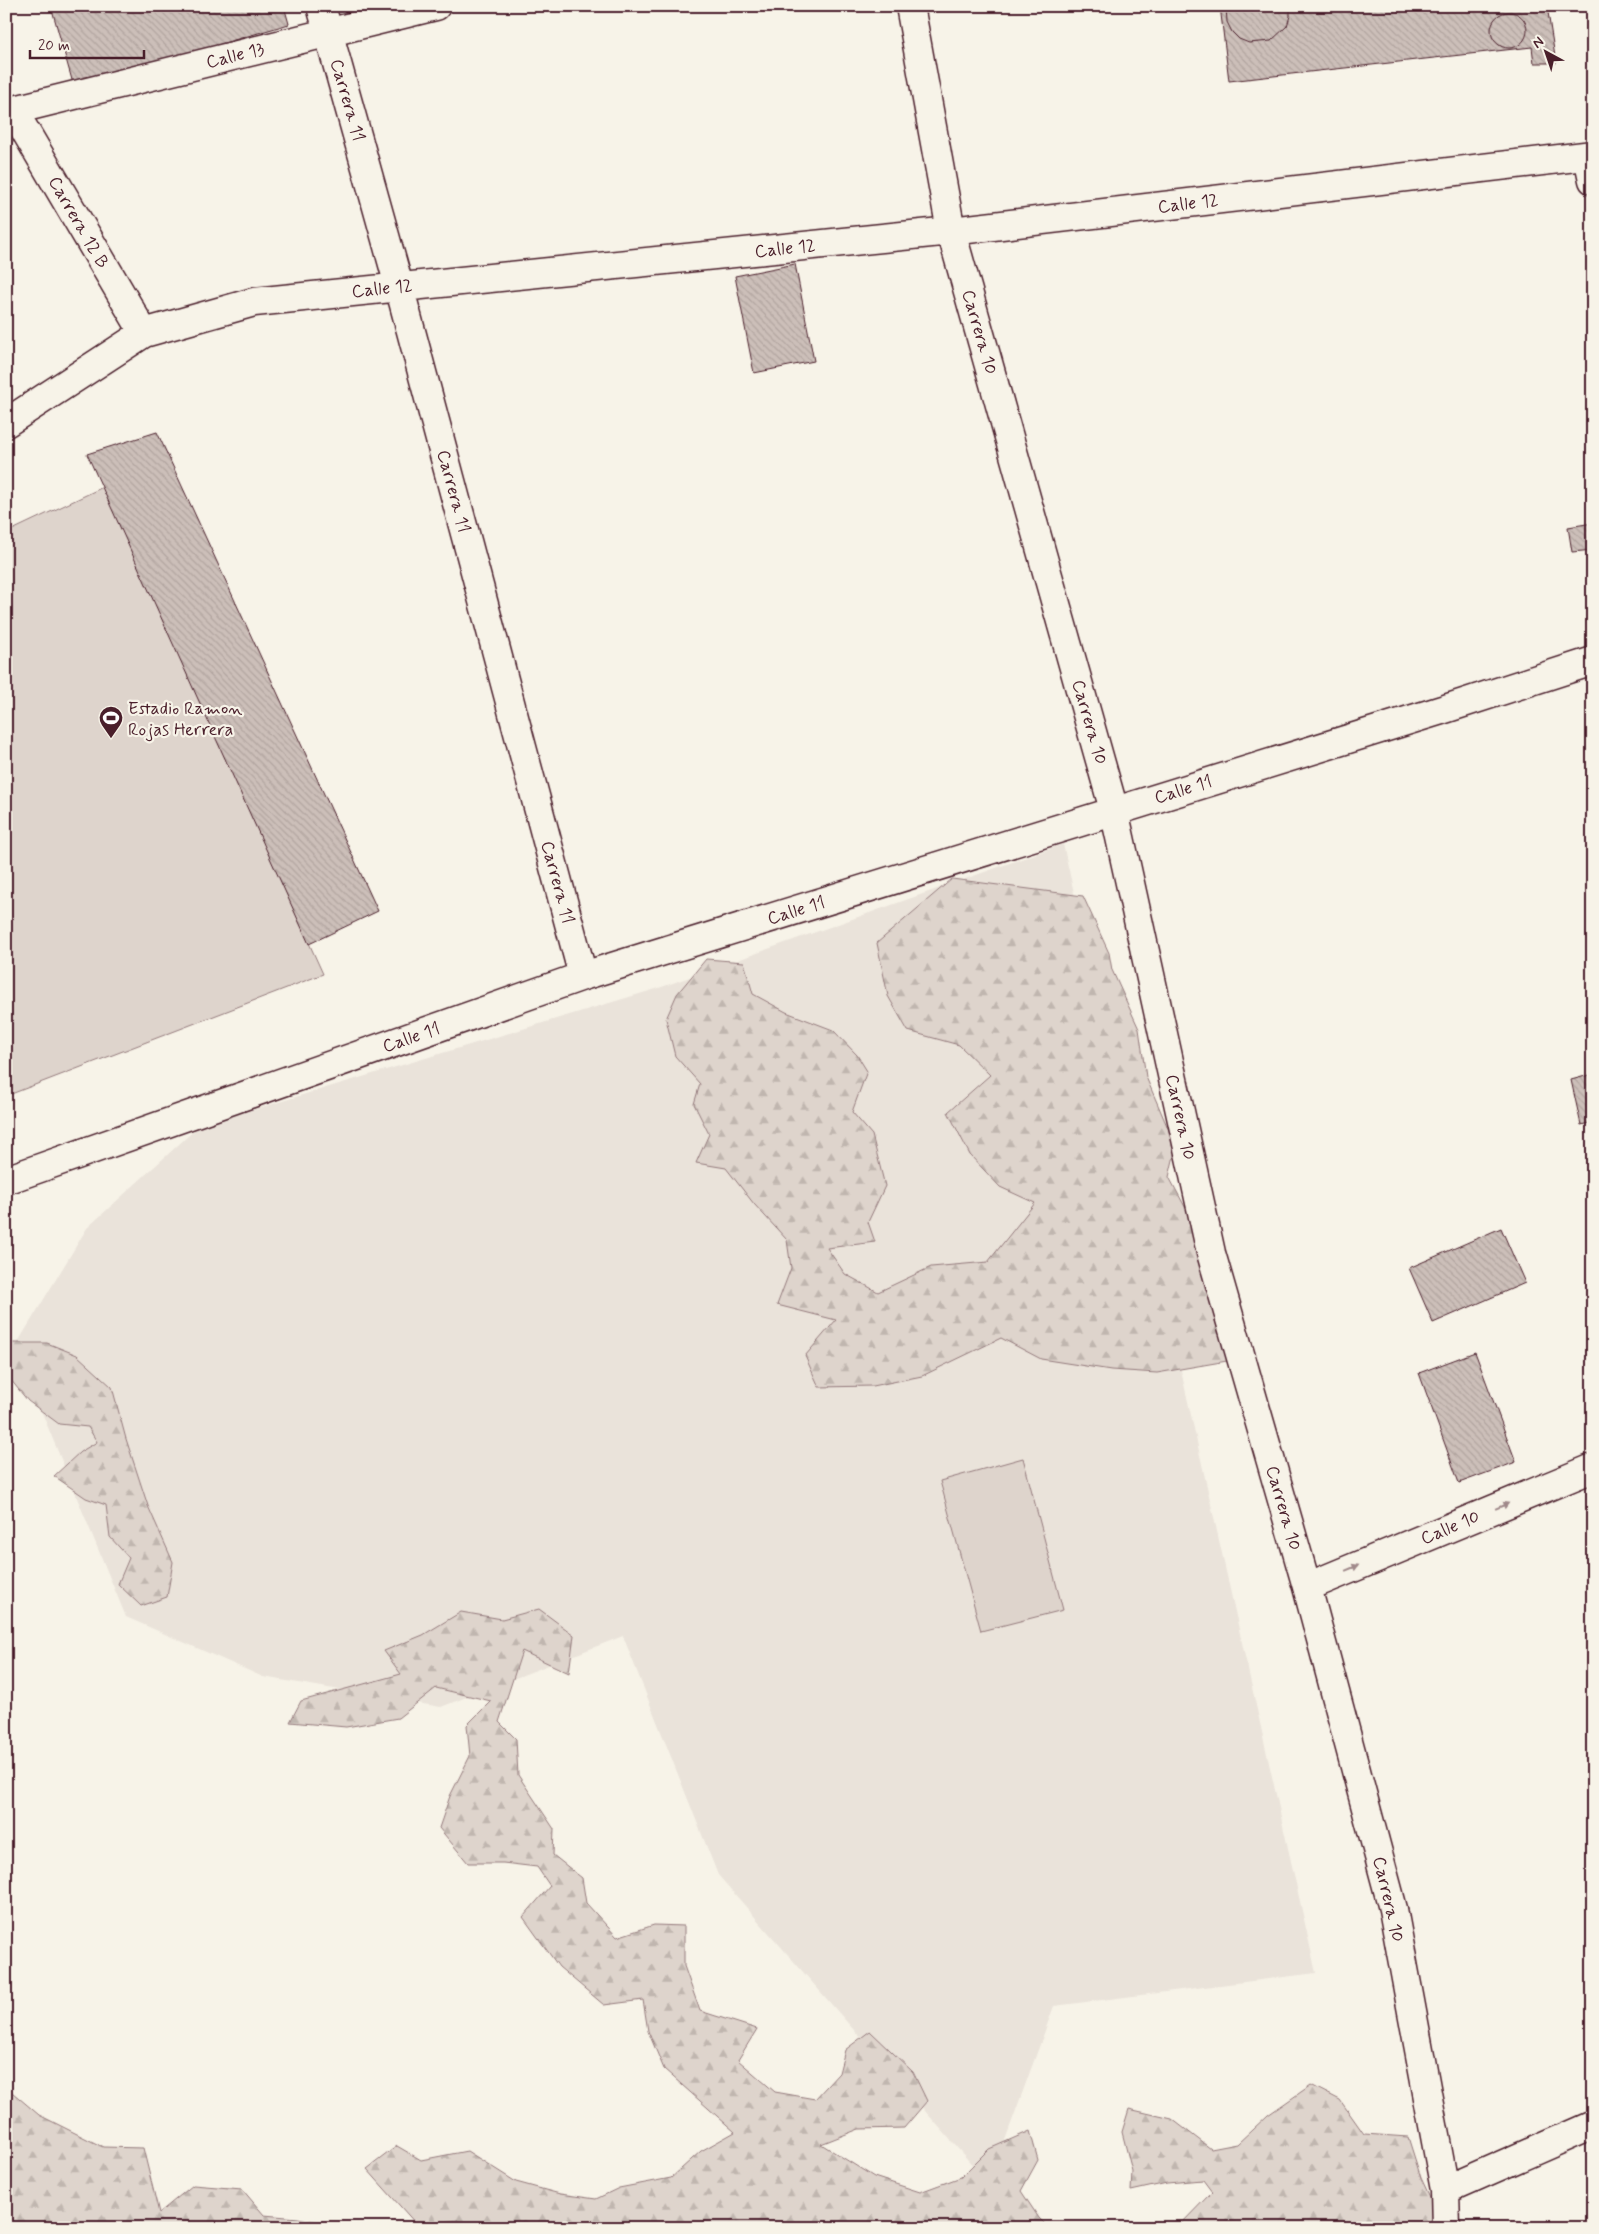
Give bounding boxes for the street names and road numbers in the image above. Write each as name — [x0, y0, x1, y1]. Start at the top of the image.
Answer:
street label: Calle 13 — [204, 37, 267, 75]
street label: Carrera 11 — [324, 56, 370, 144]
street label: Carrera 12 B — [42, 172, 114, 273]
street label: Calle 12 — [1156, 188, 1220, 220]
street label: Calle 12 — [753, 234, 817, 264]
street label: Calle 12 — [350, 274, 414, 304]
street label: Carrera 10 — [956, 287, 1003, 377]
street label: Carrera 11 — [431, 447, 476, 535]
street label: Carrera 10 — [1066, 677, 1113, 767]
street label: Calle 11 — [1151, 770, 1215, 810]
street label: Carrera 11 — [535, 838, 580, 926]
street label: Calle 11 — [764, 891, 828, 931]
street label: Calle 11 — [379, 1017, 443, 1059]
street label: Carrera 10 — [1159, 1072, 1201, 1162]
street label: Carrera 10 — [1260, 1463, 1307, 1553]
street label: Calle 10 — [1417, 1505, 1484, 1551]
street label: Carrera 10 — [1367, 1854, 1410, 1944]

